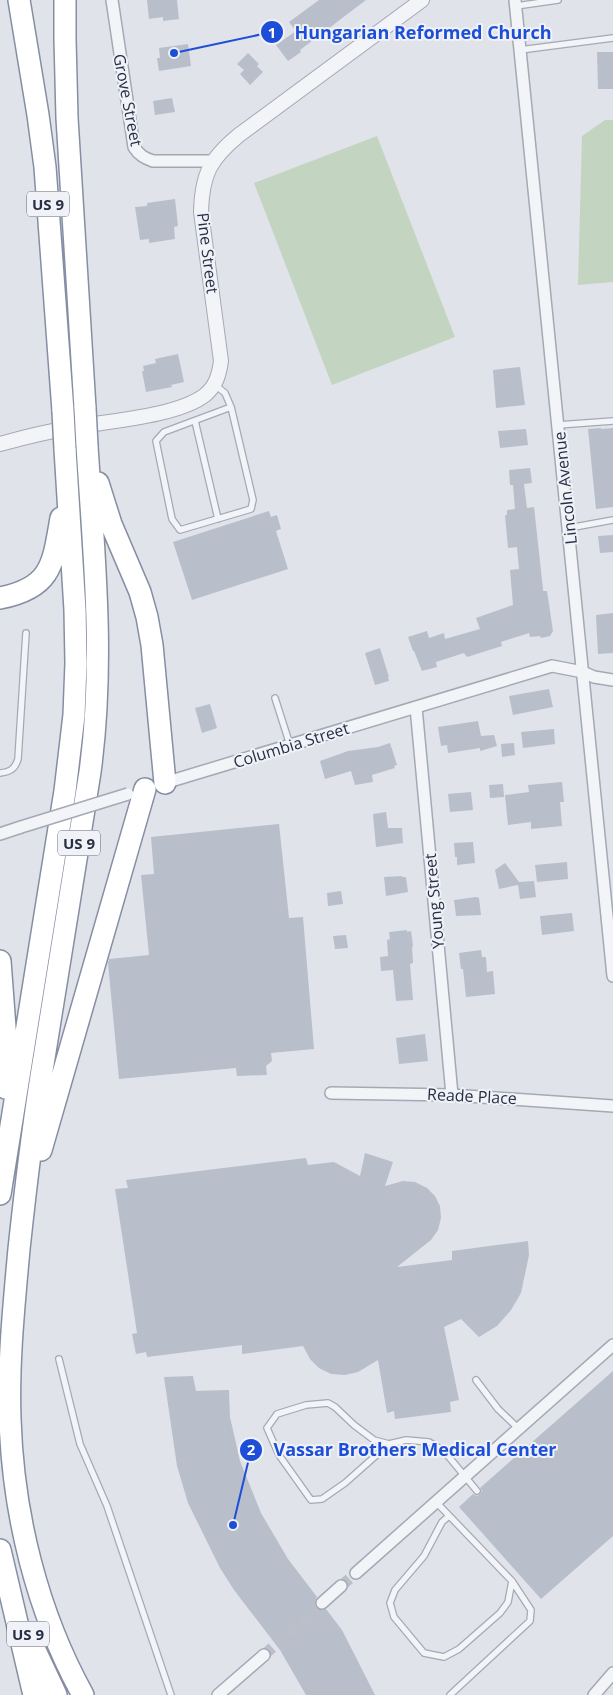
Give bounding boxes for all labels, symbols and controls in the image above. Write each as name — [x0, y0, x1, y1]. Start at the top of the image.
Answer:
callout: Hungarian Reformed Church — [260, 16, 562, 49]
text: Hungarian Reformed Church — [294, 20, 552, 44]
text: 1 — [268, 22, 276, 42]
street label: Grove Street — [108, 52, 148, 148]
road number: US 9 — [27, 192, 69, 216]
street label: Pine Street — [192, 211, 224, 295]
street label: Lincoln Avenue — [548, 431, 582, 545]
street label: Columbia Street — [230, 717, 352, 773]
road number: US 9 — [58, 830, 100, 856]
street label: Young Street — [419, 852, 449, 950]
street label: Reade Place — [427, 1083, 517, 1109]
callout: Vassar Brothers Medical Center — [238, 1433, 566, 1466]
text: Vassar Brothers Medical Center — [273, 1437, 557, 1461]
text: 2 — [247, 1439, 256, 1459]
road number: US 9 — [7, 1622, 49, 1646]

